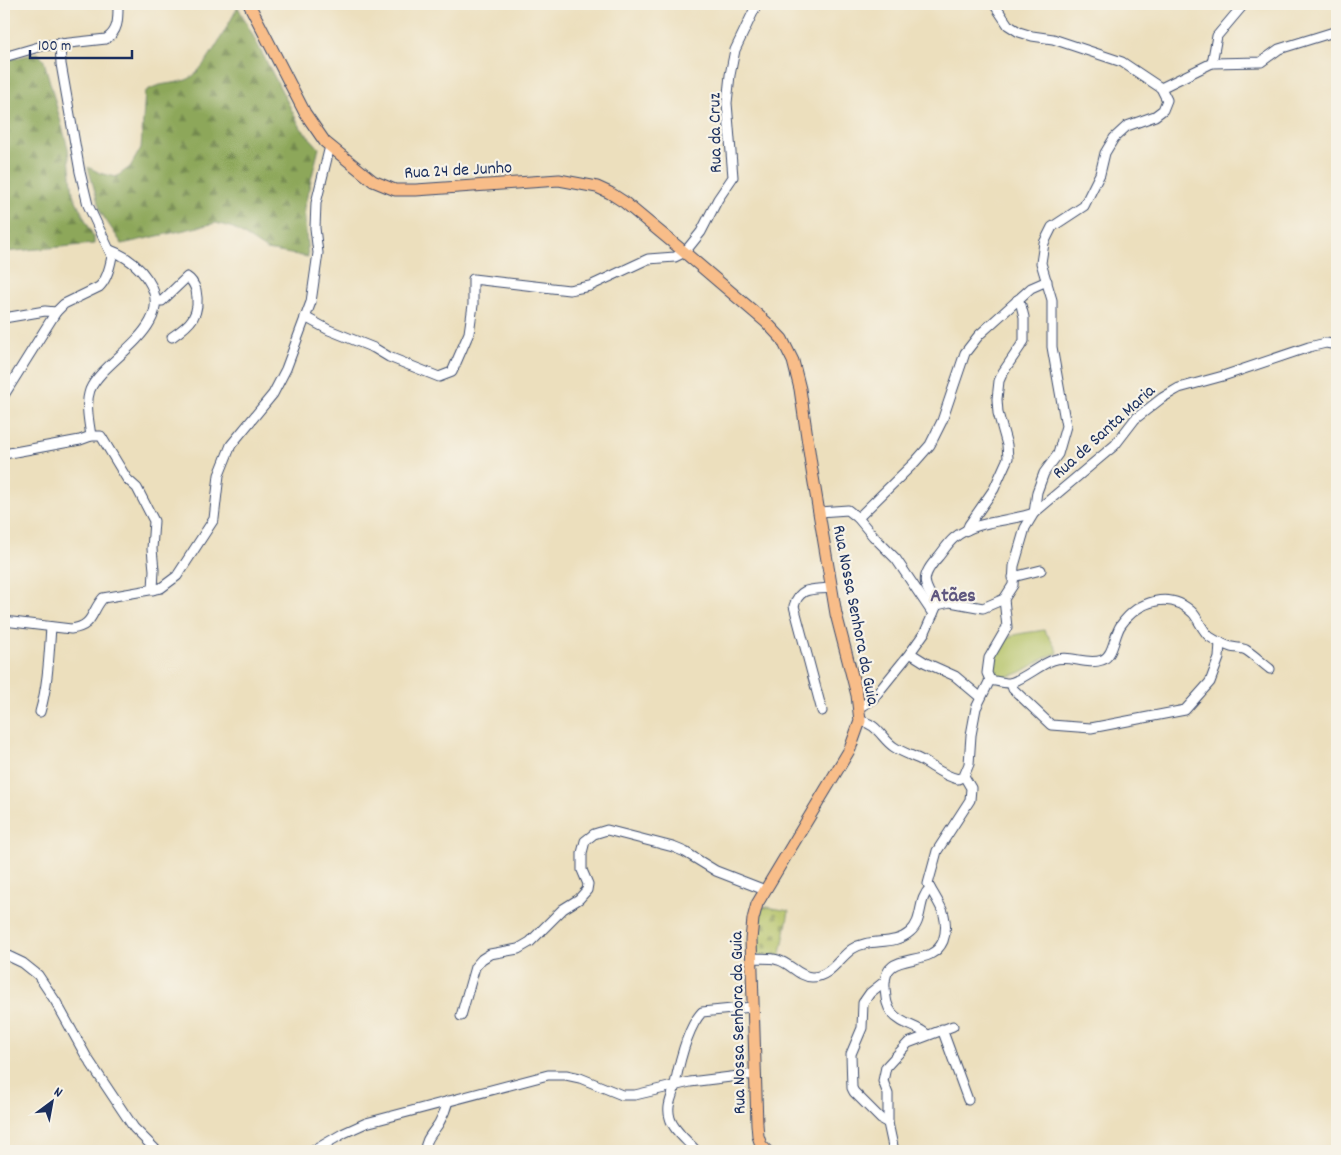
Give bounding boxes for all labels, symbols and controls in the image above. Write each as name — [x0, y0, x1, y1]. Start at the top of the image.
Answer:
scale bar — [30, 28, 132, 60]
text: 100 m — [38, 36, 71, 58]
street label: Rua da Cruz — [703, 92, 730, 173]
street label: Rua 24 de Junho — [404, 156, 513, 187]
street label: Rua de Santa Maria — [1048, 379, 1162, 486]
street label: Rua Nossa Senhora da Guia — [825, 523, 884, 708]
district label: Atães — [930, 583, 976, 611]
street label: Rua Nossa Senhora da Guia — [725, 931, 754, 1115]
north arrow — [28, 1078, 78, 1128]
text: N — [50, 1082, 66, 1103]

